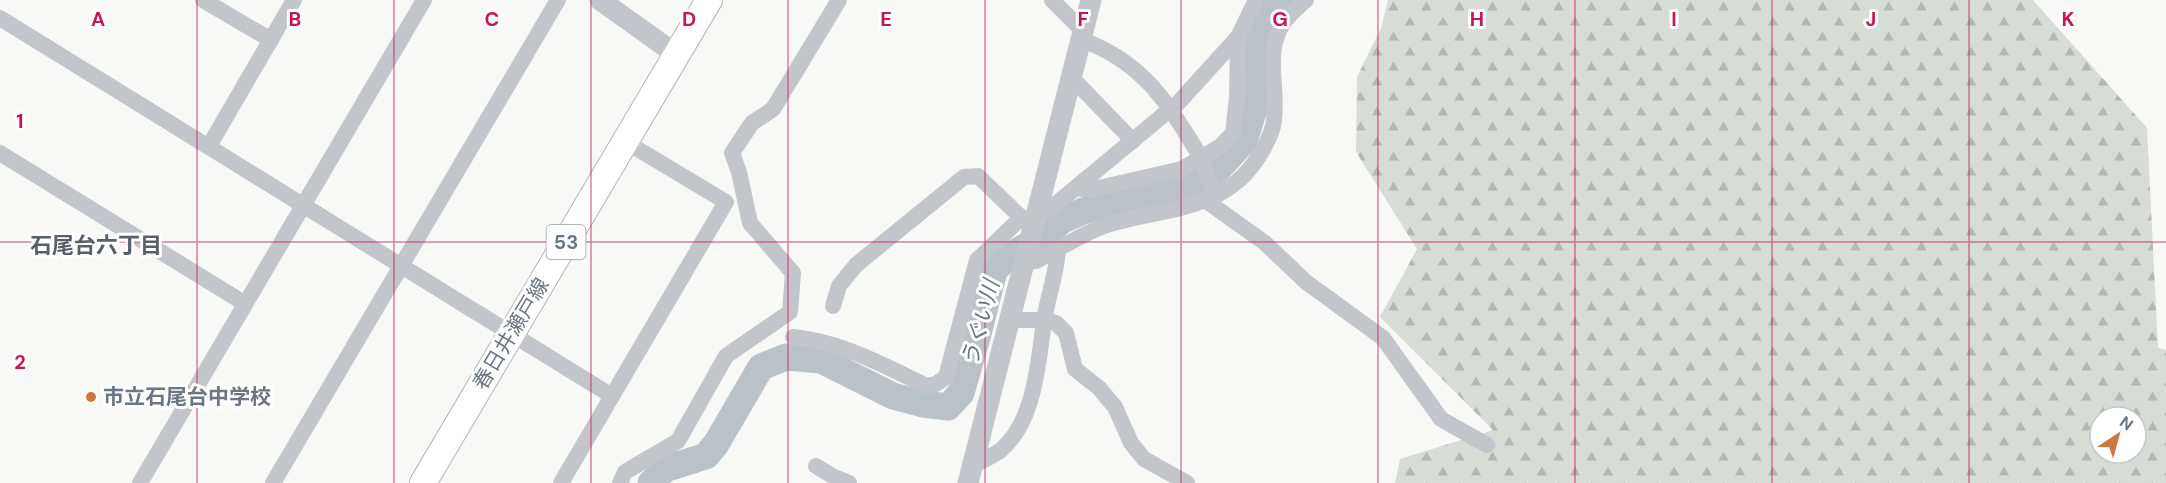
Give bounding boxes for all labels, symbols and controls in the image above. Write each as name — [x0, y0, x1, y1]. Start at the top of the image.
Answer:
text: A — [91, 6, 105, 32]
text: B — [289, 6, 301, 32]
text: C — [485, 6, 499, 32]
text: D — [682, 6, 696, 32]
text: E — [880, 6, 892, 32]
text: F — [1077, 6, 1089, 32]
text: G — [1272, 6, 1288, 32]
text: H — [1470, 6, 1484, 32]
text: I — [1671, 6, 1677, 32]
text: J — [1866, 6, 1876, 32]
text: K — [2061, 6, 2075, 32]
text: 1 — [16, 108, 24, 134]
road number: 53 — [546, 225, 586, 259]
district label: 石尾台六丁目 — [30, 231, 162, 260]
street label: 春日井瀬戸線 — [467, 273, 555, 395]
water label: うぐい川 — [955, 275, 1006, 369]
text: 2 — [14, 349, 26, 375]
place label: 市立石尾台中学校 — [103, 383, 271, 411]
marker: 市立石尾台中学校 — [84, 390, 98, 404]
north arrow — [2088, 405, 2148, 465]
text: N — [2116, 411, 2137, 435]

